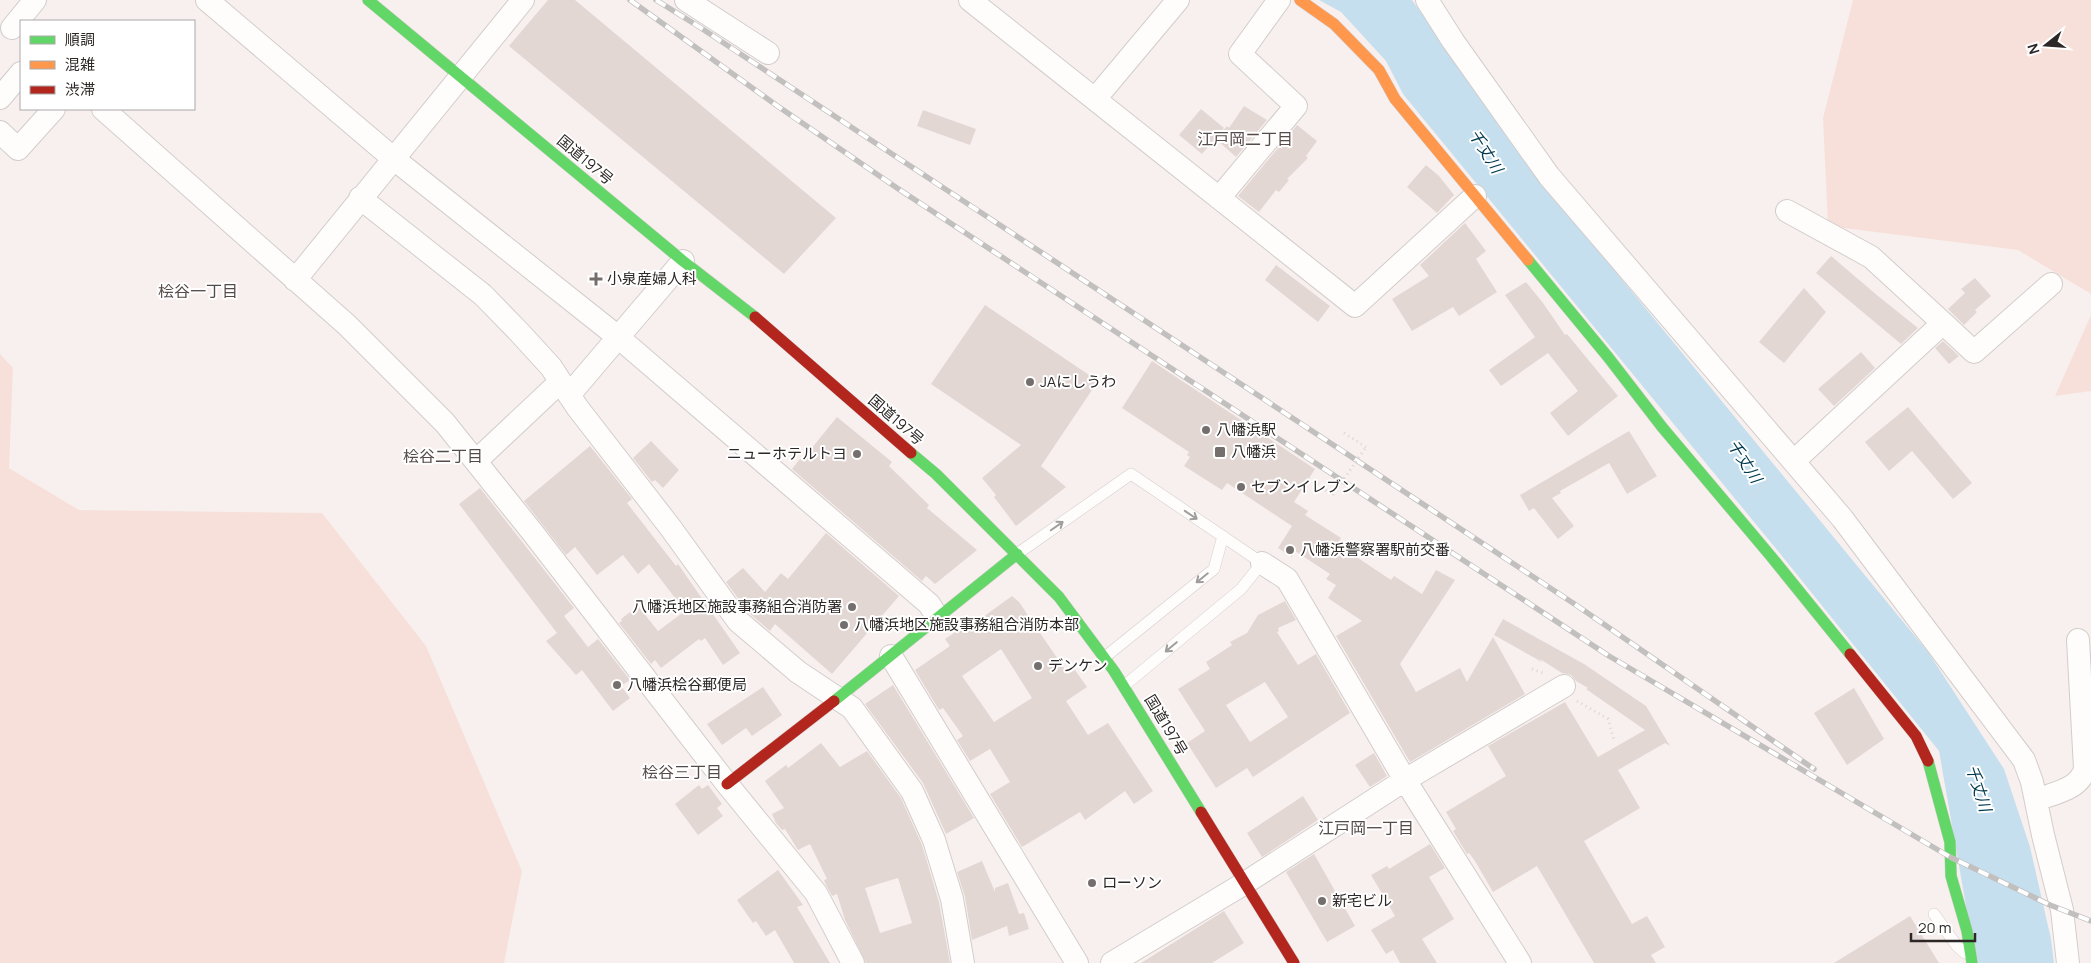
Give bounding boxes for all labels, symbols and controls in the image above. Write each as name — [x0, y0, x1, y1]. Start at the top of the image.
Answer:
legend — [20, 20, 195, 110]
north arrow — [2021, 20, 2071, 70]
text: 順調 — [65, 29, 95, 50]
text: N — [2023, 41, 2044, 57]
text: 混雑 — [65, 54, 95, 75]
text: 渋滞 — [65, 79, 95, 100]
water label: 千丈川 — [1464, 125, 1509, 179]
district label: 江戸岡二丁目 — [1197, 128, 1293, 150]
street label: 国道197号 — [553, 130, 618, 189]
place label: 小泉産婦人科 — [607, 268, 697, 289]
marker: 小泉産婦人科 — [589, 272, 603, 286]
district label: 桧谷一丁目 — [158, 280, 238, 302]
place label: JAにしうわ — [1040, 371, 1116, 392]
marker: JAにしうわ — [1024, 376, 1036, 388]
street label: 国道197号 — [864, 390, 929, 450]
place label: 八幡浜駅 — [1216, 419, 1276, 440]
marker: 八幡浜駅 — [1200, 424, 1212, 436]
water label: 千丈川 — [1723, 435, 1768, 489]
place label: 八幡浜 — [1231, 441, 1276, 462]
place label: ニューホテルトヨ — [727, 443, 847, 464]
district label: 桧谷二丁目 — [403, 445, 483, 467]
marker: 八幡浜 — [1213, 445, 1227, 459]
marker: ニューホテルトヨ — [851, 448, 863, 460]
place label: セブンイレブン — [1251, 476, 1356, 497]
marker: セブンイレブン — [1235, 481, 1247, 493]
one-way arrow — [1183, 510, 1197, 520]
one-way arrow — [1050, 521, 1064, 531]
place label: 八幡浜警察署駅前交番 — [1300, 539, 1450, 560]
marker: 八幡浜警察署駅前交番 — [1284, 544, 1296, 556]
one-way arrow — [1196, 573, 1209, 584]
place label: 八幡浜地区施設事務組合消防署 — [632, 596, 842, 617]
marker: 八幡浜地区施設事務組合消防署 — [846, 601, 858, 613]
place label: 八幡浜地区施設事務組合消防本部 — [854, 614, 1079, 635]
marker: 八幡浜地区施設事務組合消防本部 — [838, 619, 850, 631]
one-way arrow — [1165, 641, 1178, 653]
place label: デンケン — [1048, 655, 1108, 676]
marker: デンケン — [1032, 660, 1044, 672]
place label: 八幡浜桧谷郵便局 — [627, 674, 747, 695]
marker: 八幡浜桧谷郵便局 — [611, 679, 623, 691]
street label: 国道197号 — [1140, 690, 1193, 759]
district label: 桧谷三丁目 — [642, 761, 722, 783]
water label: 千丈川 — [1961, 762, 1997, 816]
district label: 江戸岡一丁目 — [1318, 817, 1414, 839]
place label: ローソン — [1102, 872, 1162, 893]
marker: ローソン — [1086, 877, 1098, 889]
place label: 新宅ビル — [1332, 890, 1392, 911]
marker: 新宅ビル — [1316, 895, 1328, 907]
scale bar — [1911, 910, 1975, 942]
text: 20 m — [1918, 917, 1951, 938]

